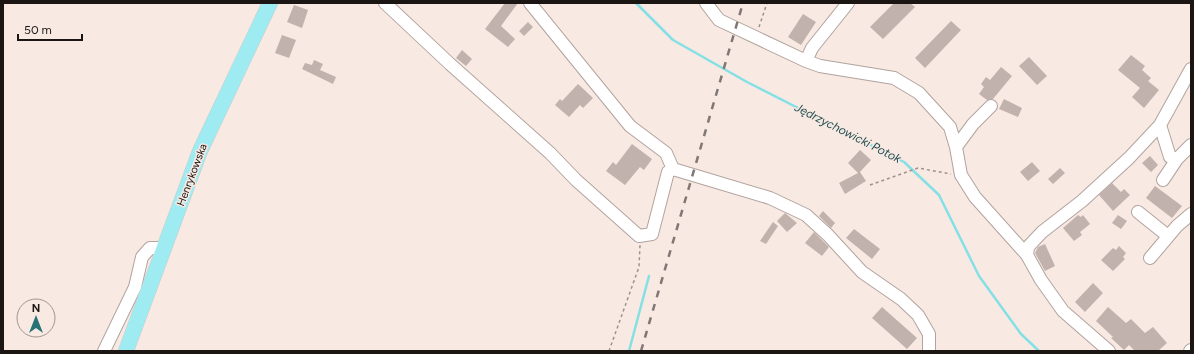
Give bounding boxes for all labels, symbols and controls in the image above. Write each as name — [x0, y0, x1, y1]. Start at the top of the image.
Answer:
scale bar — [18, 16, 82, 42]
text: 50 m — [24, 23, 52, 37]
water label: Jędrzychowicki Potok — [792, 100, 905, 166]
street label: Henrykowska — [174, 142, 210, 208]
north arrow — [16, 298, 56, 338]
text: N — [32, 302, 40, 315]

